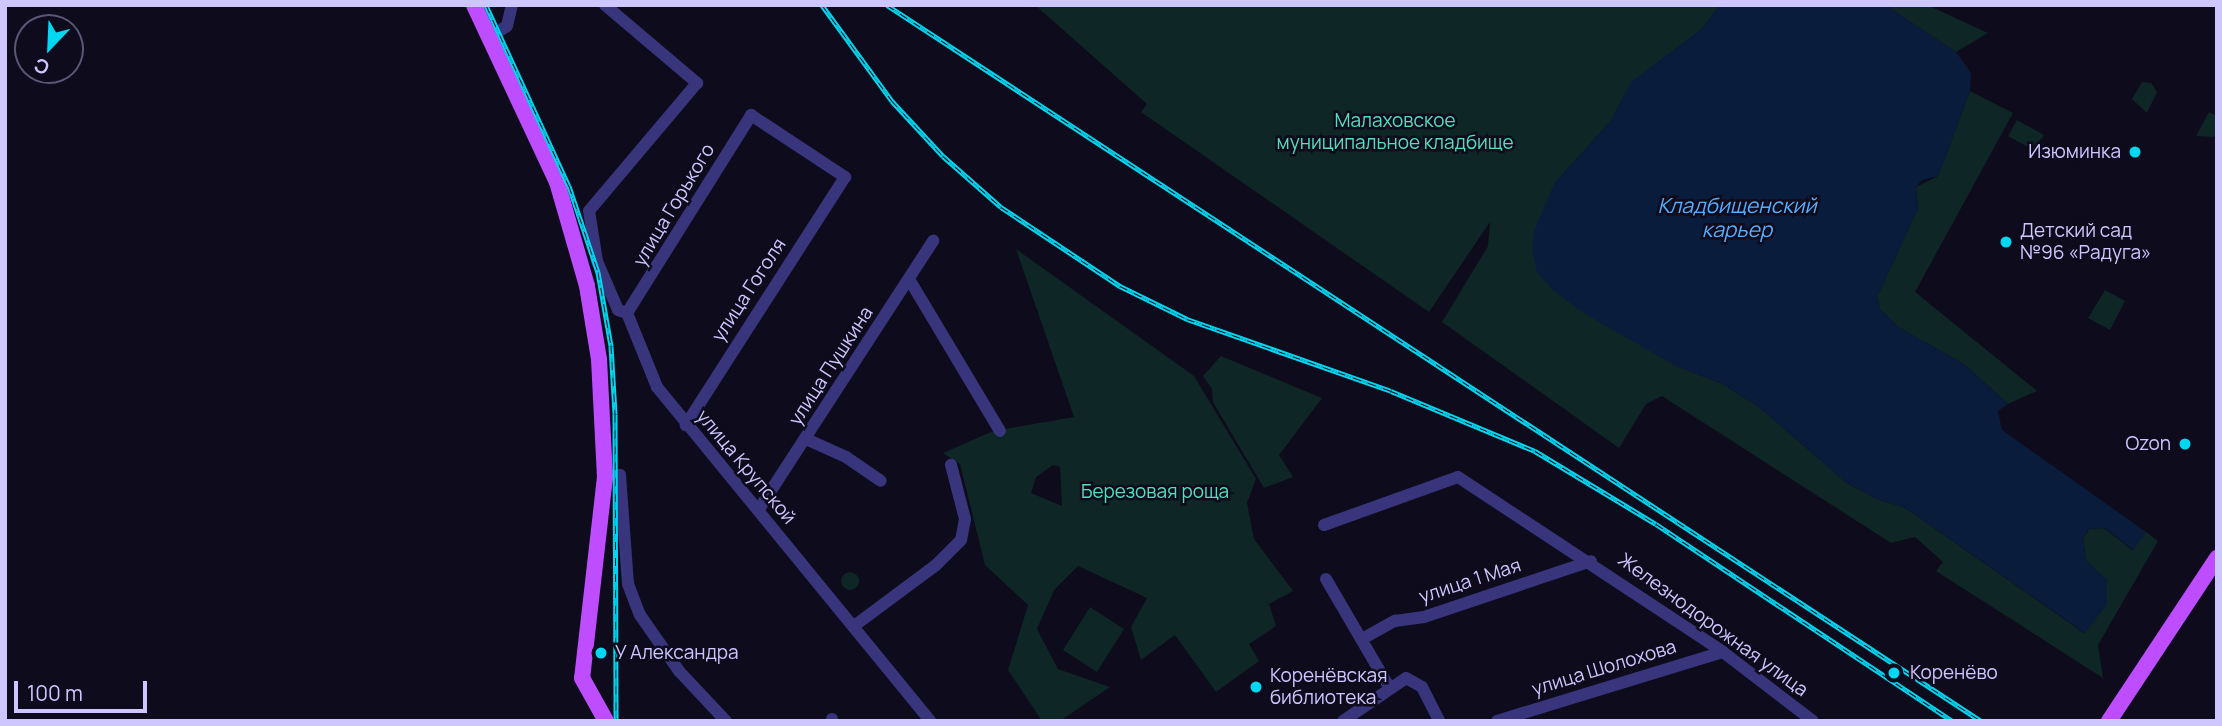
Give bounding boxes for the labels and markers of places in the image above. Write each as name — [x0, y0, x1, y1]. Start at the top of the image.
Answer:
place label: Изюминка — [2028, 141, 2121, 163]
marker: Изюминка — [2127, 144, 2143, 160]
place label: Детский сад №96 «Радуга» — [2020, 220, 2151, 264]
marker: Детский сад №96 «Радуга» — [1998, 234, 2014, 250]
place label: Ozon — [2125, 433, 2171, 455]
marker: Ozon — [2177, 436, 2193, 452]
place label: У Александра — [615, 642, 739, 664]
marker: У Александра — [593, 645, 609, 661]
place label: Коренёво — [1910, 662, 1998, 684]
marker: Коренёво — [1884, 663, 1904, 683]
place label: Коренёвская библиотека — [1270, 665, 1388, 709]
marker: Коренёвская библиотека — [1248, 679, 1264, 695]

